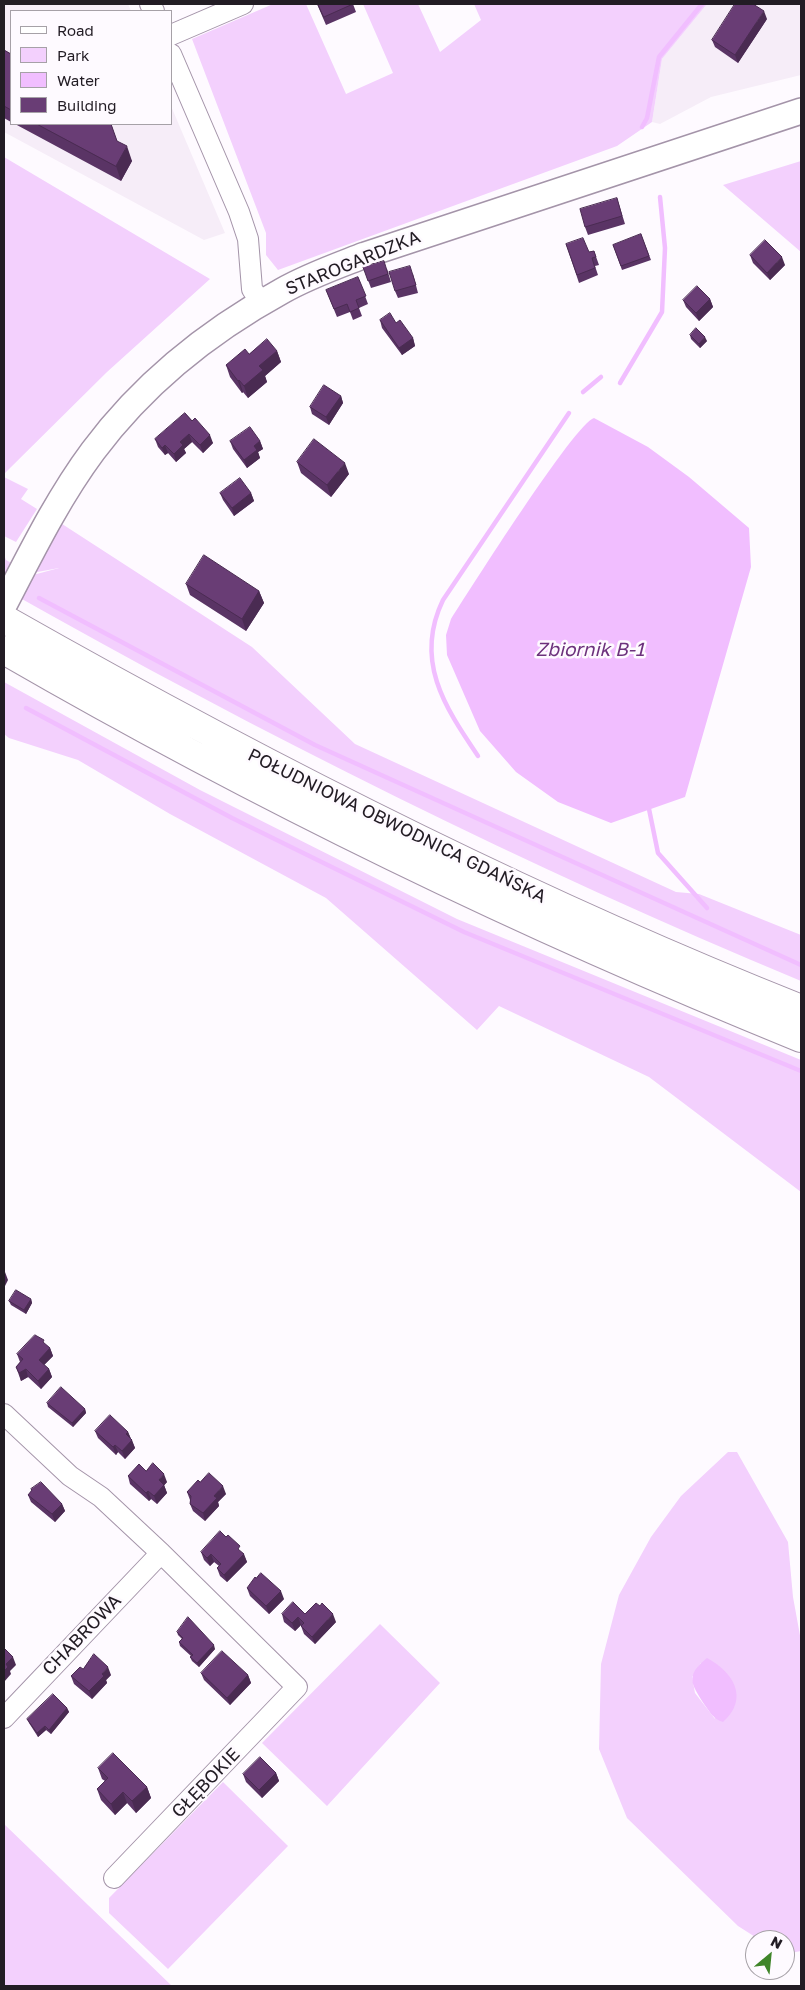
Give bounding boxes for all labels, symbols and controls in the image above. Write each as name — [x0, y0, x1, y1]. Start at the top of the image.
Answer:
legend — [10, 10, 172, 125]
text: Road — [57, 21, 94, 39]
text: Park — [57, 46, 89, 64]
text: Water — [57, 71, 100, 89]
text: Building — [57, 96, 117, 114]
street label: STAROGARDZKA — [282, 226, 424, 300]
water label: Zbiornik B-1 — [536, 639, 644, 661]
street label: POŁUDNIOWA OBWODNICA GDAŃSKA — [244, 744, 550, 908]
street label: CHABROWA — [38, 1590, 126, 1680]
street label: GŁĘBOKIE — [167, 1744, 245, 1822]
north arrow — [745, 1930, 795, 1980]
text: N — [768, 1932, 785, 1952]

